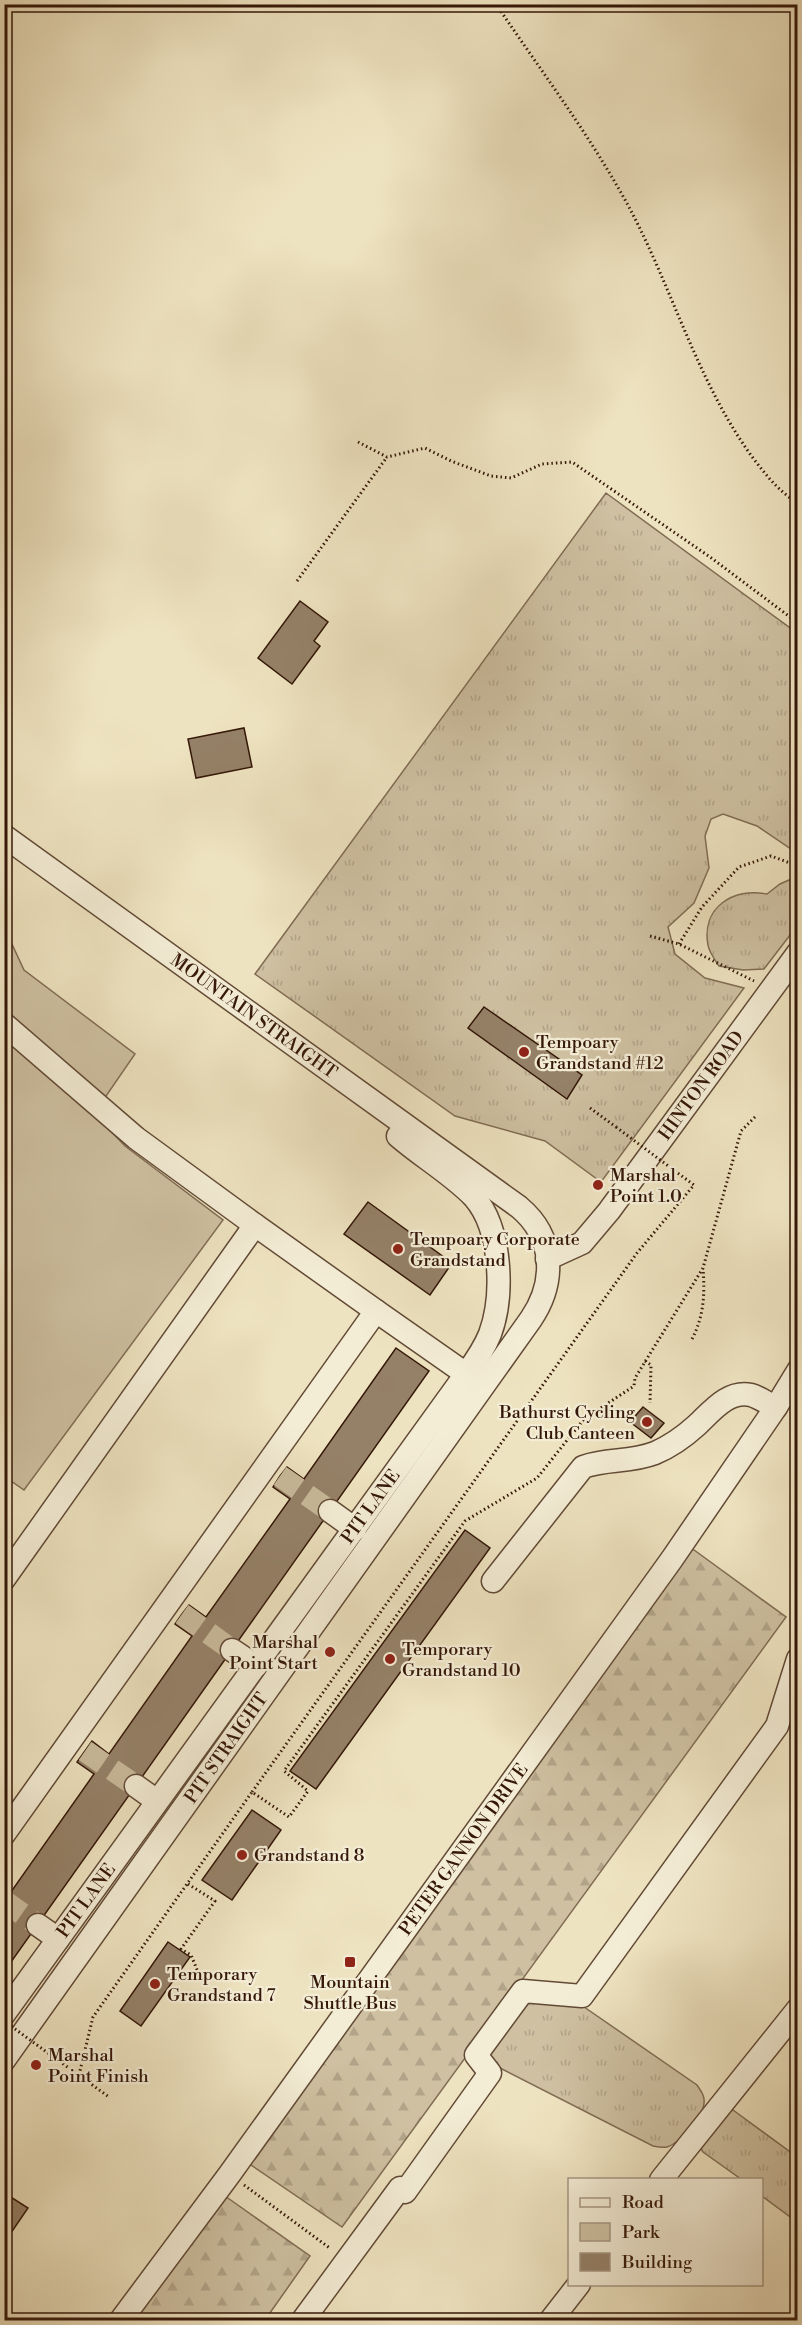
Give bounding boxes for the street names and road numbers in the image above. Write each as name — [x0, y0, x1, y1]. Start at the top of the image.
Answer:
street label: MOUNTAIN STRAIGHT — [166, 949, 342, 1084]
street label: HINTON ROAD — [654, 1026, 749, 1145]
street label: PIT LANE — [336, 1465, 405, 1548]
street label: PIT STRAIGHT — [180, 1688, 273, 1808]
street label: PETER GANNON DRIVE — [394, 1759, 533, 1940]
street label: PIT LANE — [52, 1859, 121, 1943]

